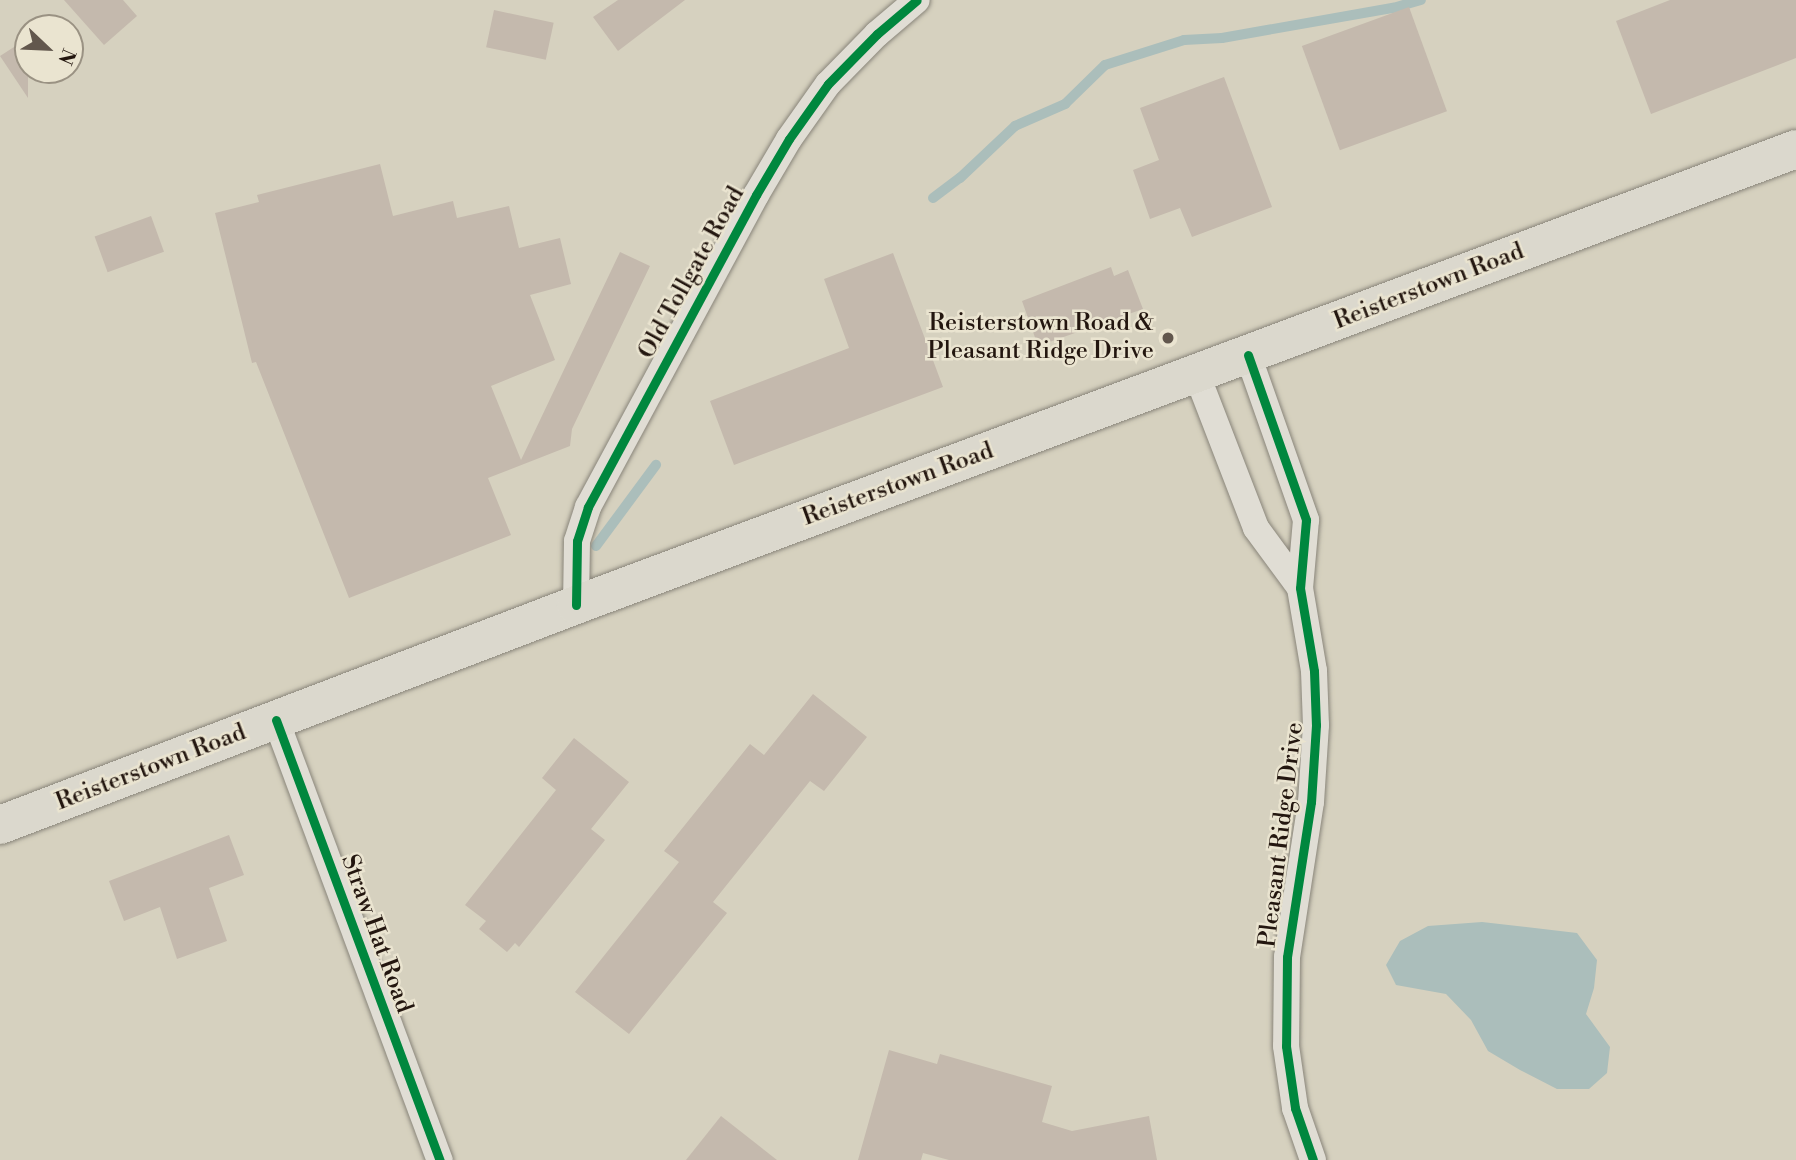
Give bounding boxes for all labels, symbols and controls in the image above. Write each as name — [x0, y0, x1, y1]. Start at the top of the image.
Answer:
north arrow — [14, 14, 84, 84]
text: N — [53, 45, 80, 68]
street label: Old Tollgate Road — [633, 182, 751, 364]
street label: Reisterstown Road — [1330, 237, 1528, 337]
place label: Reisterstown Road & Pleasant Ridge Drive — [927, 310, 1154, 366]
marker: Reisterstown Road & Pleasant Ridge Drive — [1160, 330, 1176, 346]
street label: Reisterstown Road — [798, 437, 998, 533]
street label: Reisterstown Road — [52, 718, 250, 818]
street label: Pleasant Ridge Drive — [1254, 721, 1310, 949]
street label: Straw Hat Road — [334, 851, 418, 1017]

